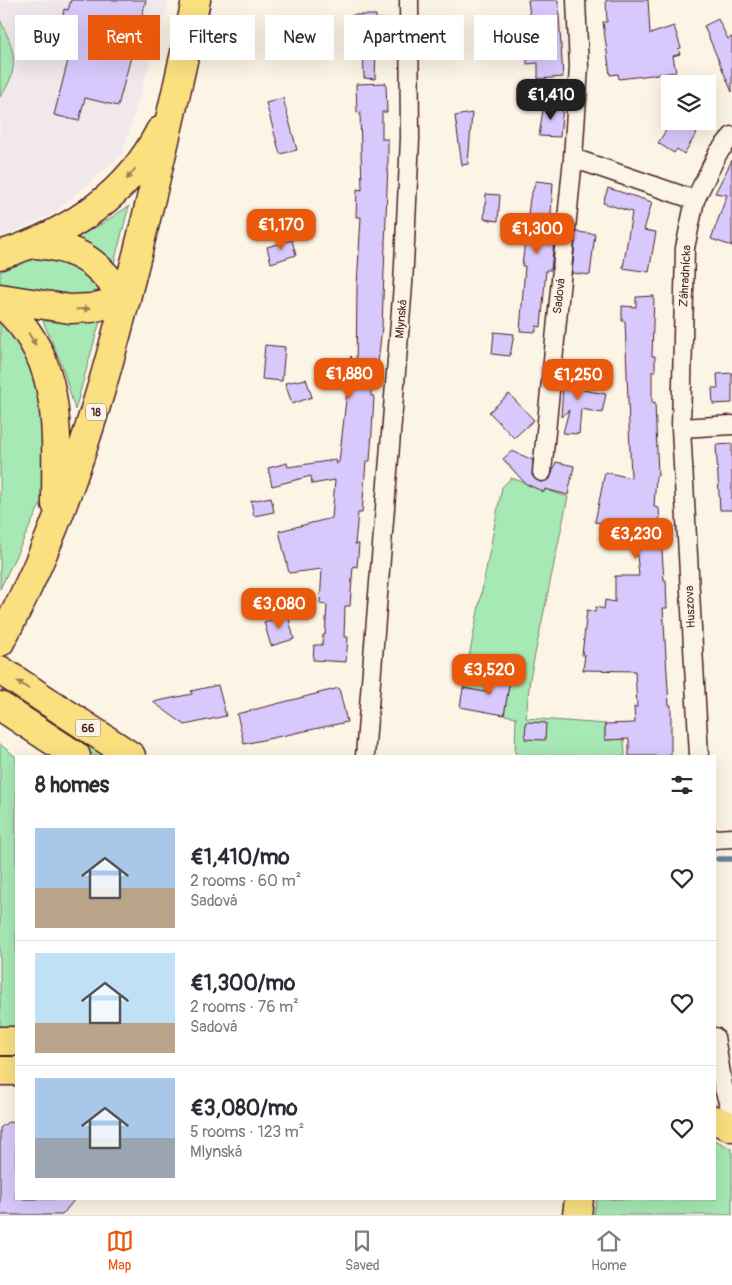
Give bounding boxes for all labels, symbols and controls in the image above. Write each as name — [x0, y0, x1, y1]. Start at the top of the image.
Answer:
chip: Buy — [15, 15, 78, 60]
chip: Rent — [88, 15, 160, 60]
chip: Filters — [170, 15, 255, 60]
chip: New — [265, 15, 334, 60]
chip: Apartment — [344, 15, 464, 60]
chip: House — [474, 15, 557, 60]
map controls — [661, 75, 716, 130]
button: layers — [661, 75, 716, 130]
pin: €1,410 — [510, 78, 592, 121]
text: €1,410 — [527, 85, 575, 105]
one-way arrow — [126, 167, 137, 180]
pin: €1,170 — [240, 208, 322, 251]
pin: €1,300 — [496, 212, 578, 255]
text: €1,170 — [258, 215, 304, 235]
text: €1,300 — [511, 219, 563, 239]
street label: Záhradnícka — [676, 244, 695, 307]
street label: Sadová — [550, 277, 569, 315]
street label: Mlynská — [392, 299, 411, 339]
one-way arrow — [75, 304, 91, 312]
one-way arrow — [27, 333, 36, 346]
pin: €1,880 — [308, 358, 390, 400]
pin: €1,250 — [537, 358, 619, 401]
text: €1,880 — [325, 364, 373, 384]
text: €1,250 — [553, 365, 603, 385]
road number: 18 — [86, 404, 106, 421]
pin: €3,230 — [595, 518, 677, 560]
text: €3,230 — [610, 524, 662, 544]
street label: Huszova — [682, 585, 699, 629]
pin: €3,080 — [238, 588, 320, 630]
text: €3,080 — [252, 594, 306, 614]
pin: €3,520 — [448, 654, 530, 696]
text: €3,520 — [463, 660, 515, 680]
one-way arrow — [16, 680, 29, 689]
road number: 66 — [76, 720, 100, 736]
icon: filters — [668, 771, 696, 799]
text: 8 homes — [35, 772, 109, 799]
text: €1,410/mo — [190, 844, 290, 871]
icon: home — [75, 848, 135, 908]
icon: heart — [668, 864, 696, 892]
text: 2 rooms · 60 m² — [190, 871, 301, 891]
text: Sadová — [190, 891, 238, 911]
text: €1,300/mo — [190, 970, 295, 997]
icon: home — [75, 973, 135, 1033]
icon: heart — [668, 989, 696, 1017]
text: 2 rooms · 76 m² — [190, 997, 299, 1017]
text: Sadová — [190, 1017, 238, 1037]
text: €3,080/mo — [190, 1095, 298, 1122]
icon: home — [75, 1098, 135, 1158]
icon: heart — [668, 1114, 696, 1142]
text: 5 rooms · 123 m² — [190, 1122, 304, 1142]
text: Mlynská — [190, 1142, 242, 1162]
tab: Map — [106, 1227, 134, 1274]
tab: Saved — [345, 1227, 380, 1274]
tab: Home — [591, 1227, 626, 1274]

